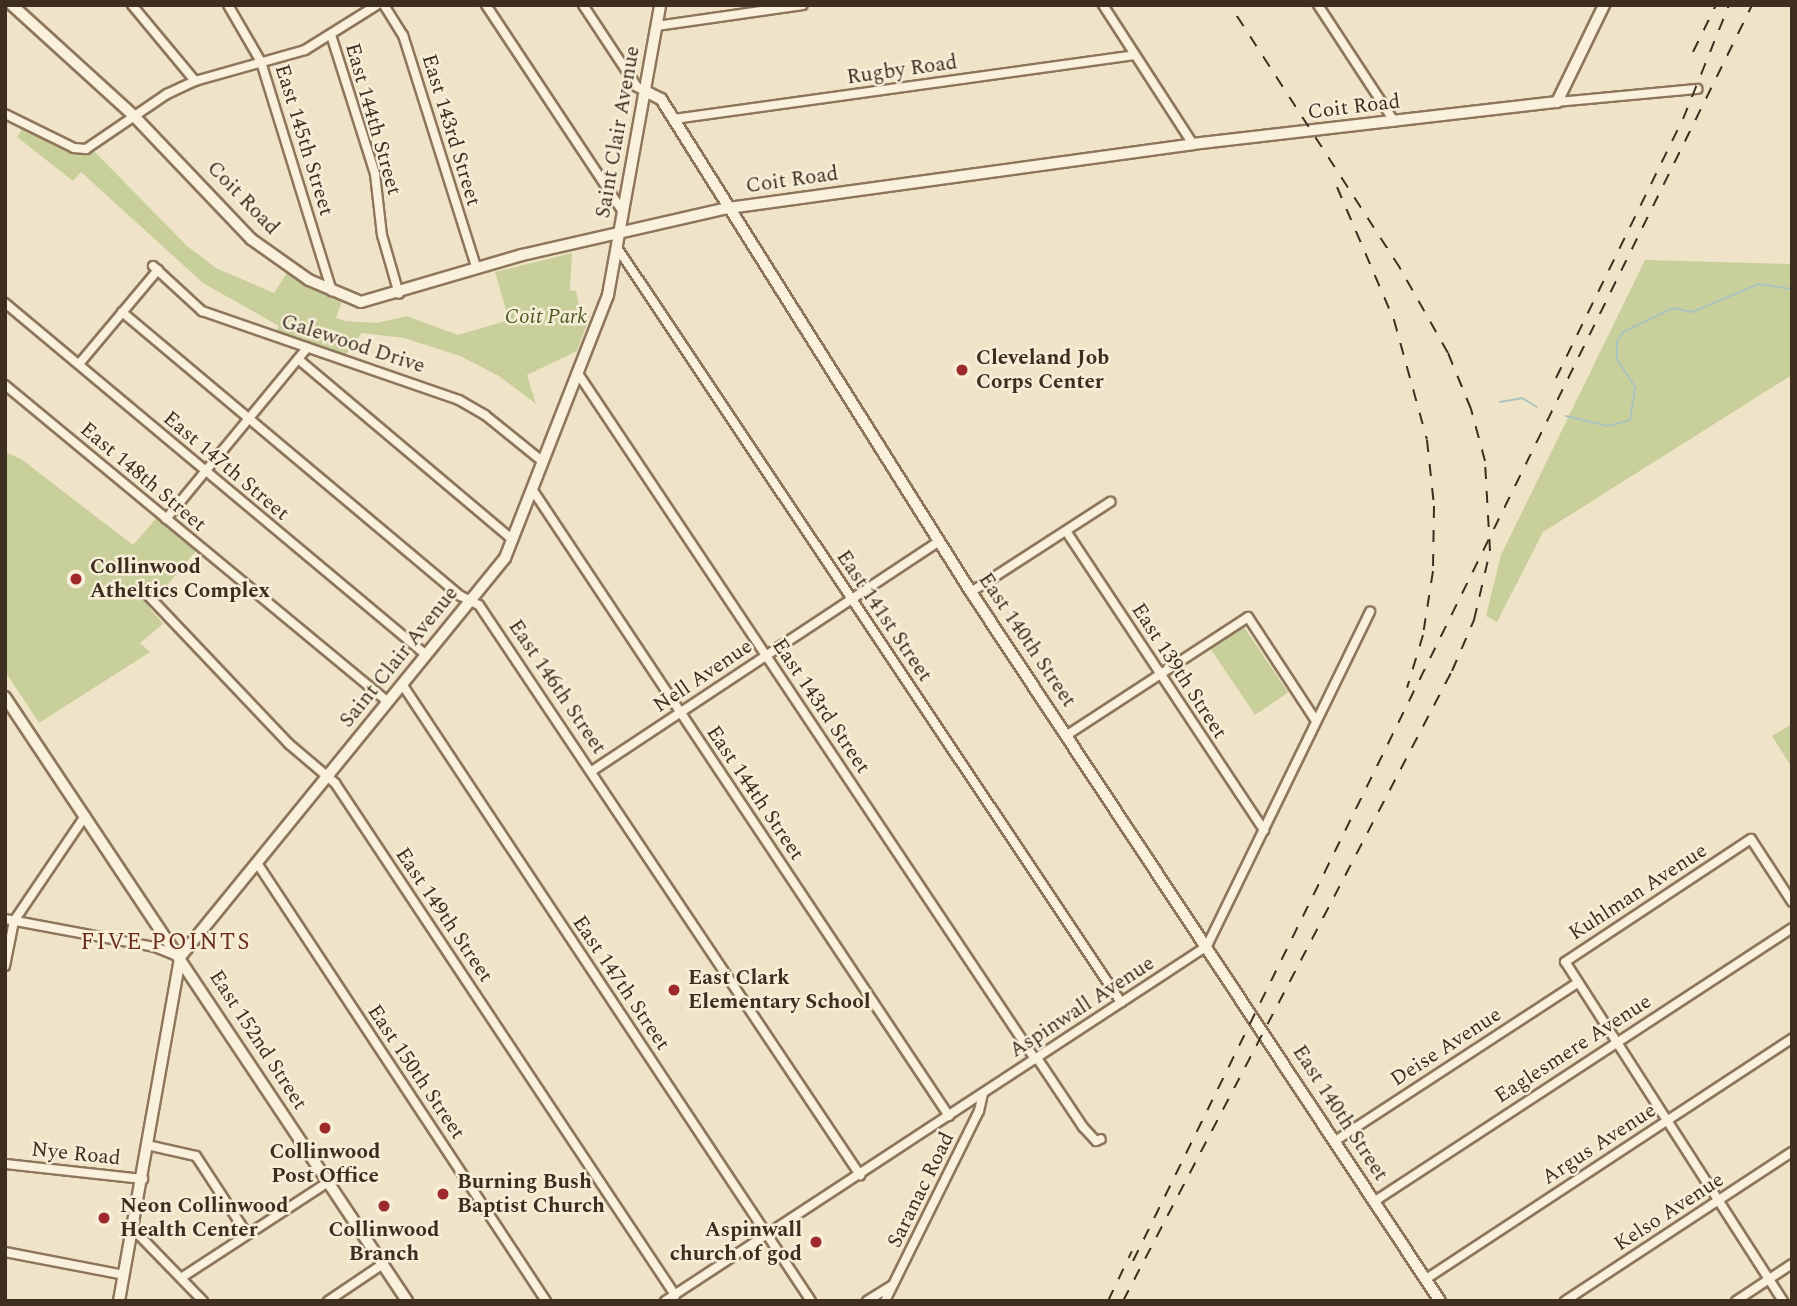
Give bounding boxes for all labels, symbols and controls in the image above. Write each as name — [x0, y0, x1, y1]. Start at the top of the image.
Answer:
street label: East 144th Street — [339, 40, 407, 198]
street label: Saint Clair Avenue — [590, 44, 646, 220]
street label: Rugby Road — [845, 50, 959, 90]
street label: East 143rd Street — [416, 51, 486, 209]
street label: East 145th Street — [269, 61, 339, 219]
street label: Coit Road — [1306, 89, 1402, 125]
street label: Coit Road — [202, 156, 284, 240]
street label: Coit Road — [744, 161, 840, 199]
park label: Coit Park — [505, 304, 587, 330]
street label: Galewood Drive — [278, 309, 428, 379]
place label: Cleveland Job Corps Center — [976, 345, 1109, 395]
marker: Cleveland Job Corps Center — [954, 362, 970, 378]
street label: East 147th Street — [158, 406, 294, 526]
street label: East 148th Street — [75, 417, 211, 537]
street label: East 141st Street — [831, 545, 937, 687]
place label: Collinwood Atheltics Complex — [90, 554, 270, 604]
street label: East 140th Street — [973, 568, 1081, 712]
marker: Collinwood Atheltics Complex — [68, 571, 84, 587]
street label: Saint Clair Avenue — [334, 581, 464, 733]
street label: East 139th Street — [1126, 598, 1232, 744]
street label: East 146th Street — [503, 615, 611, 759]
street label: Nell Avenue — [649, 634, 757, 718]
street label: East 143rd Street — [767, 634, 875, 778]
street label: East 144th Street — [701, 721, 809, 865]
street label: Kuhlman Avenue — [1564, 838, 1712, 946]
street label: East 149th Street — [390, 843, 498, 987]
street label: East 147th Street — [567, 911, 675, 1055]
district label: FIVE POINTS — [82, 929, 250, 957]
street label: Aspinwall Avenue — [1005, 951, 1159, 1063]
street label: East 152nd Street — [204, 965, 312, 1115]
place label: East Clark Elementary School — [688, 965, 871, 1015]
marker: East Clark Elementary School — [666, 982, 682, 998]
street label: Eaglesmere Avenue — [1490, 989, 1656, 1109]
street label: East 150th Street — [362, 1000, 470, 1144]
street label: Deise Avenue — [1386, 1002, 1506, 1092]
street label: East 140th Street — [1287, 1040, 1393, 1186]
street label: Argus Avenue — [1537, 1098, 1661, 1190]
marker: Collinwood Post Office — [317, 1120, 333, 1136]
street label: Saranac Road — [882, 1128, 960, 1252]
street label: Nye Road — [30, 1137, 122, 1171]
place label: Collinwood Post Office — [269, 1139, 381, 1189]
street label: Kelso Avenue — [1609, 1167, 1729, 1257]
place label: Burning Bush Baptist Church — [457, 1169, 605, 1219]
marker: Burning Bush Baptist Church — [435, 1186, 451, 1202]
place label: Neon Collinwood Health Center — [120, 1193, 288, 1243]
marker: Collinwood Branch — [376, 1198, 392, 1214]
marker: Neon Collinwood Health Center — [94, 1208, 114, 1228]
place label: Collinwood Branch — [328, 1217, 440, 1267]
place label: Aspinwall church of god — [670, 1217, 802, 1267]
marker: Aspinwall church of god — [808, 1234, 824, 1250]

